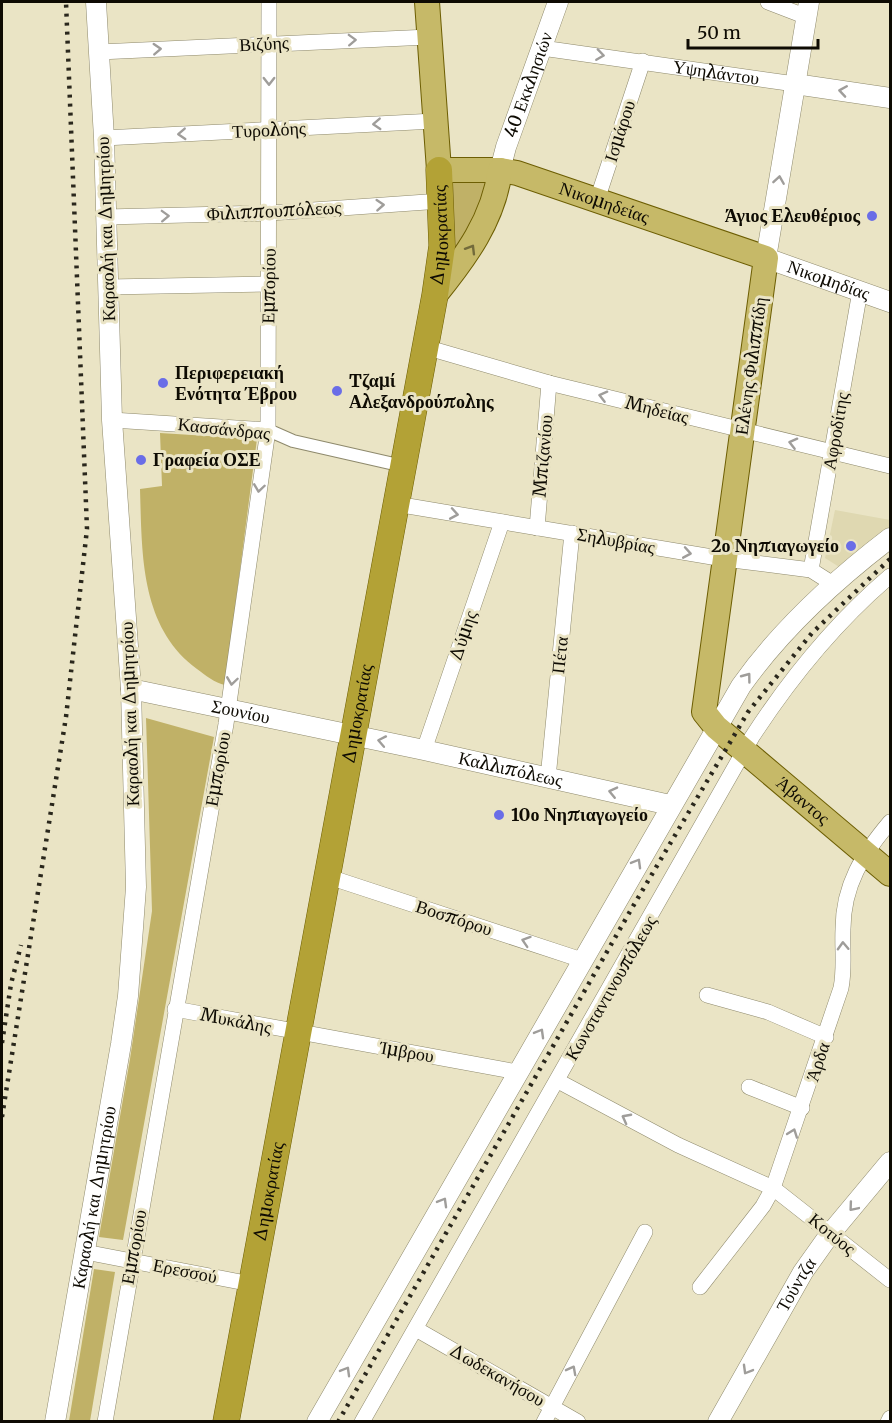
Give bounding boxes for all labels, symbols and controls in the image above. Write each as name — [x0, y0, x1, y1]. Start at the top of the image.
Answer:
scale bar — [688, 12, 818, 50]
text: 50 m — [697, 21, 741, 44]
street label: 40 Εκκλησιών — [498, 29, 557, 140]
street label: Βιζύης — [239, 31, 289, 56]
one-way arrow — [347, 34, 356, 47]
one-way arrow — [153, 43, 162, 55]
one-way arrow — [596, 49, 605, 61]
street label: Υψηλάντου — [672, 55, 761, 90]
one-way arrow — [263, 76, 275, 85]
one-way arrow — [838, 85, 848, 98]
street label: Ισμάρου — [599, 97, 640, 164]
street label: Τυρολόης — [231, 116, 306, 143]
one-way arrow — [372, 118, 381, 131]
one-way arrow — [177, 127, 186, 140]
street label: Καραολή και Δημητρίου — [91, 136, 120, 322]
one-way arrow — [773, 175, 785, 184]
street label: Νικομηδείας — [556, 176, 653, 228]
street label: Δημοκρατίας — [424, 185, 453, 287]
street label: Φιλιππουπόλεως — [206, 195, 342, 226]
one-way arrow — [376, 199, 385, 212]
place label: Άγιος Ελευθέριος — [725, 204, 860, 227]
one-way arrow — [160, 209, 169, 222]
marker: Άγιος Ελευθέριος — [865, 209, 879, 223]
one-way arrow — [463, 245, 475, 255]
street label: Εμπορίου — [256, 248, 281, 324]
street label: Νικομηδίας — [784, 255, 873, 305]
street label: Ελένης Φιλιππίδη — [729, 295, 772, 436]
place label: Περιφερειακή Ενότητα Έβρου — [175, 361, 297, 405]
place label: Tζαμί Αλεξανδρούπολης — [349, 369, 494, 413]
marker: Περιφερειακή Ενότητα Έβρου — [156, 376, 170, 390]
marker: Tζαμί Αλεξανδρούπολης — [330, 384, 344, 398]
street label: Αφροδίτης — [817, 390, 854, 472]
one-way arrow — [599, 391, 609, 404]
street label: Μηδείας — [623, 391, 691, 428]
street label: Κασσάνδρας — [177, 412, 271, 445]
street label: Μπιζανίου — [527, 414, 558, 498]
one-way arrow — [788, 437, 798, 450]
place label: Γραφεία ΟΣΕ — [153, 448, 261, 471]
marker: Γραφεία ΟΣΕ — [134, 453, 148, 467]
one-way arrow — [254, 483, 266, 492]
one-way arrow — [449, 507, 458, 519]
street label: Σηλυβρίας — [575, 522, 657, 559]
place label: 2ο Νηπιαγωγείο — [711, 534, 839, 557]
marker: 2ο Νηπιαγωγείο — [844, 539, 858, 553]
one-way arrow — [682, 546, 692, 559]
street label: Δύμης — [443, 608, 482, 664]
street label: Καραολή και Δημητρίου — [115, 621, 144, 807]
street label: Πέτα — [546, 635, 573, 675]
street label: Δημοκρατίας — [336, 662, 377, 766]
one-way arrow — [740, 673, 751, 684]
one-way arrow — [227, 676, 239, 685]
street label: Σουνίου — [209, 694, 272, 729]
street label: Εμπορίου — [200, 730, 235, 808]
one-way arrow — [377, 735, 387, 748]
street label: Καλλιπόλεως — [456, 746, 565, 792]
street label: Άβαντος — [772, 771, 835, 829]
one-way arrow — [608, 787, 618, 800]
place label: 10ο Νηπιαγωγείο — [511, 803, 648, 826]
marker: 10ο Νηπιαγωγείο — [492, 808, 506, 822]
one-way arrow — [630, 859, 641, 869]
street label: Βοσπόρου — [413, 894, 495, 941]
street label: Κωνσταντινουπόλεως — [560, 911, 661, 1064]
one-way arrow — [521, 936, 532, 949]
one-way arrow — [837, 941, 850, 950]
street label: Μυκάλης — [199, 1002, 274, 1039]
one-way arrow — [533, 1028, 544, 1039]
street label: Ίμβρου — [377, 1035, 436, 1068]
street label: Άρδα — [800, 1039, 835, 1084]
street label: Καραολή και Δημητρίου — [66, 1104, 121, 1291]
one-way arrow — [622, 1114, 633, 1125]
one-way arrow — [786, 1128, 799, 1139]
street label: Δημοκρατίας — [248, 1140, 289, 1244]
one-way arrow — [436, 1198, 447, 1208]
one-way arrow — [849, 1200, 860, 1211]
street label: Εμπορίου — [116, 1208, 151, 1286]
street label: Κοτύος — [804, 1208, 861, 1260]
street label: Τούντζα — [771, 1252, 821, 1316]
street label: Ερεσσού — [151, 1253, 219, 1288]
street label: Δωδεκανήσου — [445, 1338, 549, 1411]
one-way arrow — [743, 1364, 754, 1374]
one-way arrow — [565, 1366, 576, 1376]
one-way arrow — [339, 1367, 350, 1377]

